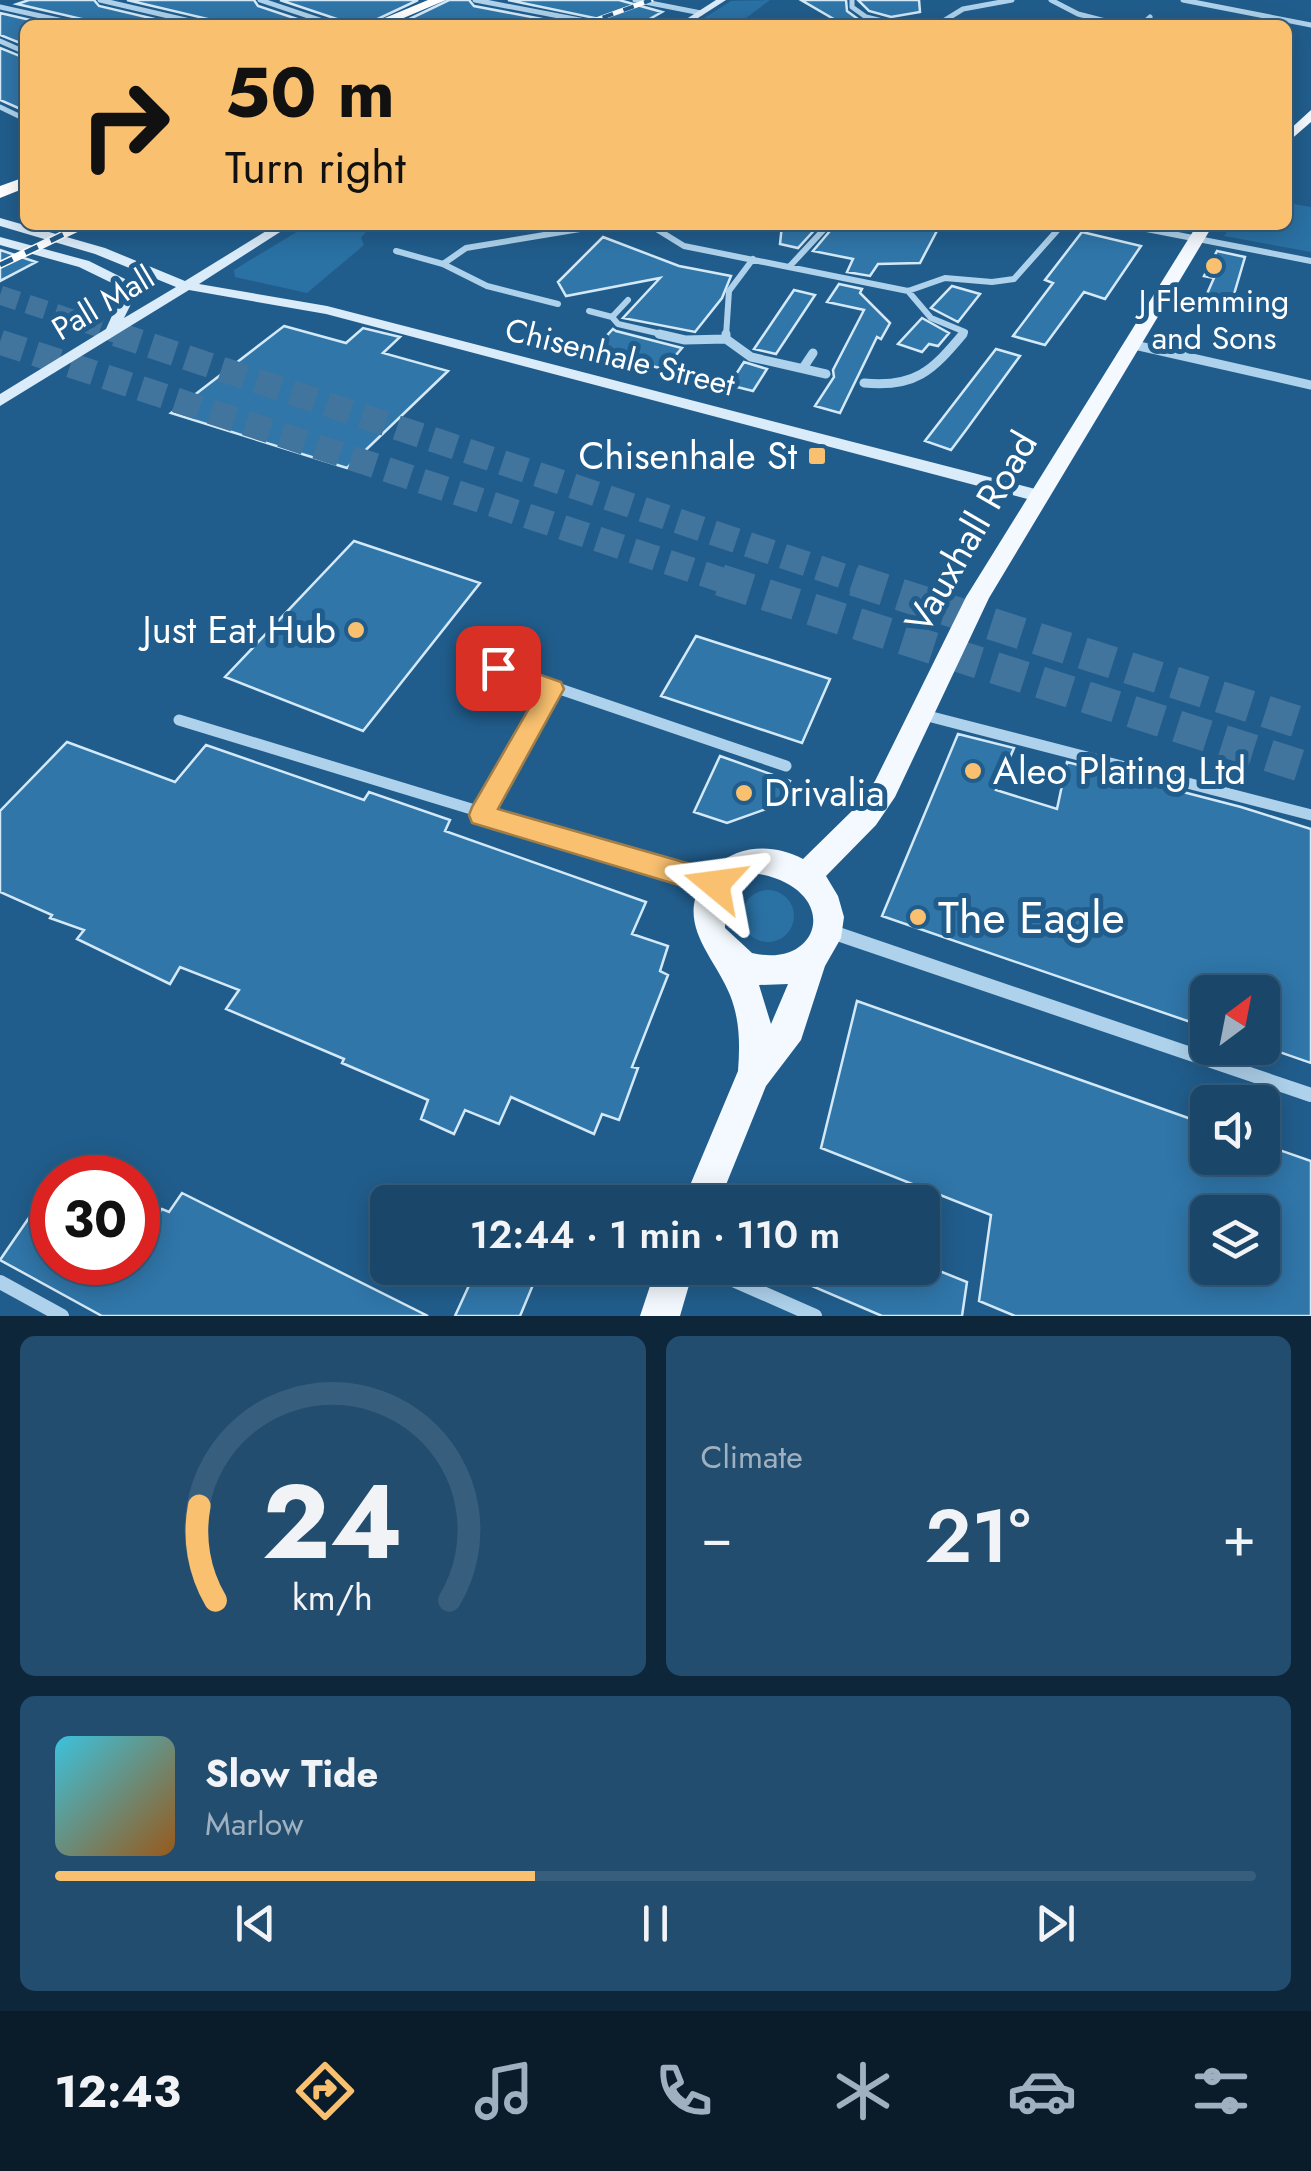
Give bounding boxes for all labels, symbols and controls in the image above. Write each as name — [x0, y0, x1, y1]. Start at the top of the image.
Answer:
text: 50 m — [225, 42, 395, 143]
icon: right — [60, 60, 190, 190]
text: Turn right — [225, 135, 406, 200]
street label: Pall Mall — [43, 254, 163, 352]
marker: J Flemming and Sons — [1203, 255, 1225, 277]
place label: J Flemming and Sons — [1135, 278, 1289, 361]
street label: Chisenhale Street — [500, 306, 740, 408]
street label: Vauxhall Road — [891, 421, 1051, 643]
place label: Chisenhale St — [578, 428, 797, 483]
marker: Chisenhale St — [806, 445, 828, 467]
place label: Just Eat Hub — [138, 602, 336, 657]
marker: Just Eat Hub — [345, 619, 367, 641]
pin — [456, 626, 541, 711]
icon: arrive — [471, 641, 526, 696]
place label: Aleo Plating Ltd — [993, 743, 1246, 798]
marker: Aleo Plating Ltd — [962, 760, 984, 782]
place label: Drivalia — [764, 765, 885, 820]
marker: Drivalia — [733, 782, 755, 804]
position arrow — [663, 832, 767, 936]
place label: The Eagle — [938, 885, 1125, 950]
marker: The Eagle — [907, 906, 929, 928]
north arrow — [1190, 975, 1280, 1065]
map controls — [1190, 975, 1280, 1285]
button: sound — [1190, 1085, 1280, 1175]
speed limit sign: 30 — [30, 1155, 160, 1285]
button: layers — [1190, 1195, 1280, 1285]
text: 12:44 · 1 min · 110 m — [470, 1207, 840, 1262]
text: Climate — [701, 1434, 803, 1480]
text: 24 — [262, 1447, 403, 1597]
text: 21° — [925, 1482, 1030, 1590]
text: − — [701, 1497, 733, 1577]
text: + — [1222, 1497, 1256, 1577]
text: km/h — [292, 1572, 373, 1623]
text: Slow Tide — [205, 1746, 378, 1801]
text: Marlow — [205, 1801, 303, 1847]
icon: previous — [228, 1896, 283, 1951]
icon: pause — [628, 1896, 683, 1951]
icon: next — [1028, 1896, 1083, 1951]
icon: directions — [290, 2056, 360, 2126]
icon: music — [469, 2056, 539, 2126]
icon: phone — [649, 2056, 719, 2126]
icon: climate — [828, 2056, 898, 2126]
icon: car — [1007, 2056, 1077, 2126]
icon: filters — [1186, 2056, 1256, 2126]
text: 12:43 — [55, 2059, 181, 2124]

